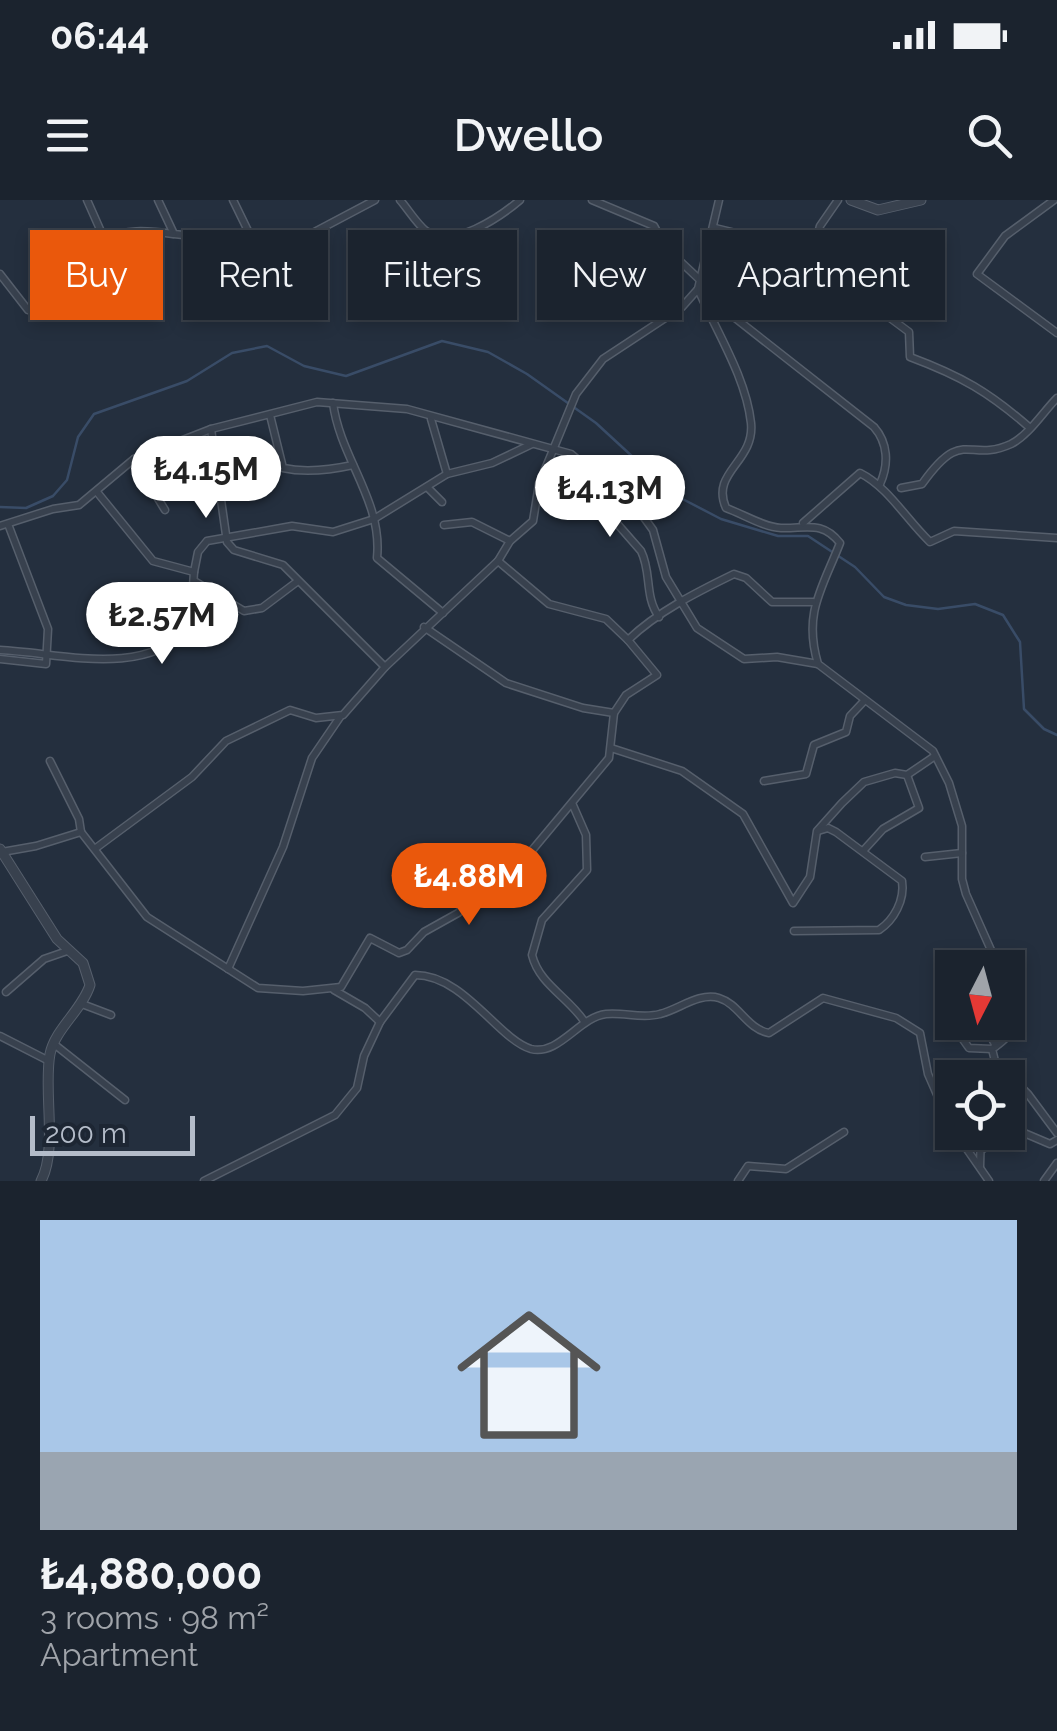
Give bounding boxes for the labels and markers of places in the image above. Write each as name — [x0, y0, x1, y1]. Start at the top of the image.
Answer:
pin: ₺4.15M — [125, 436, 287, 521]
pin: ₺4.13M — [529, 455, 691, 540]
pin: ₺2.57M — [81, 582, 243, 667]
pin: ₺4.88M — [388, 843, 550, 928]

